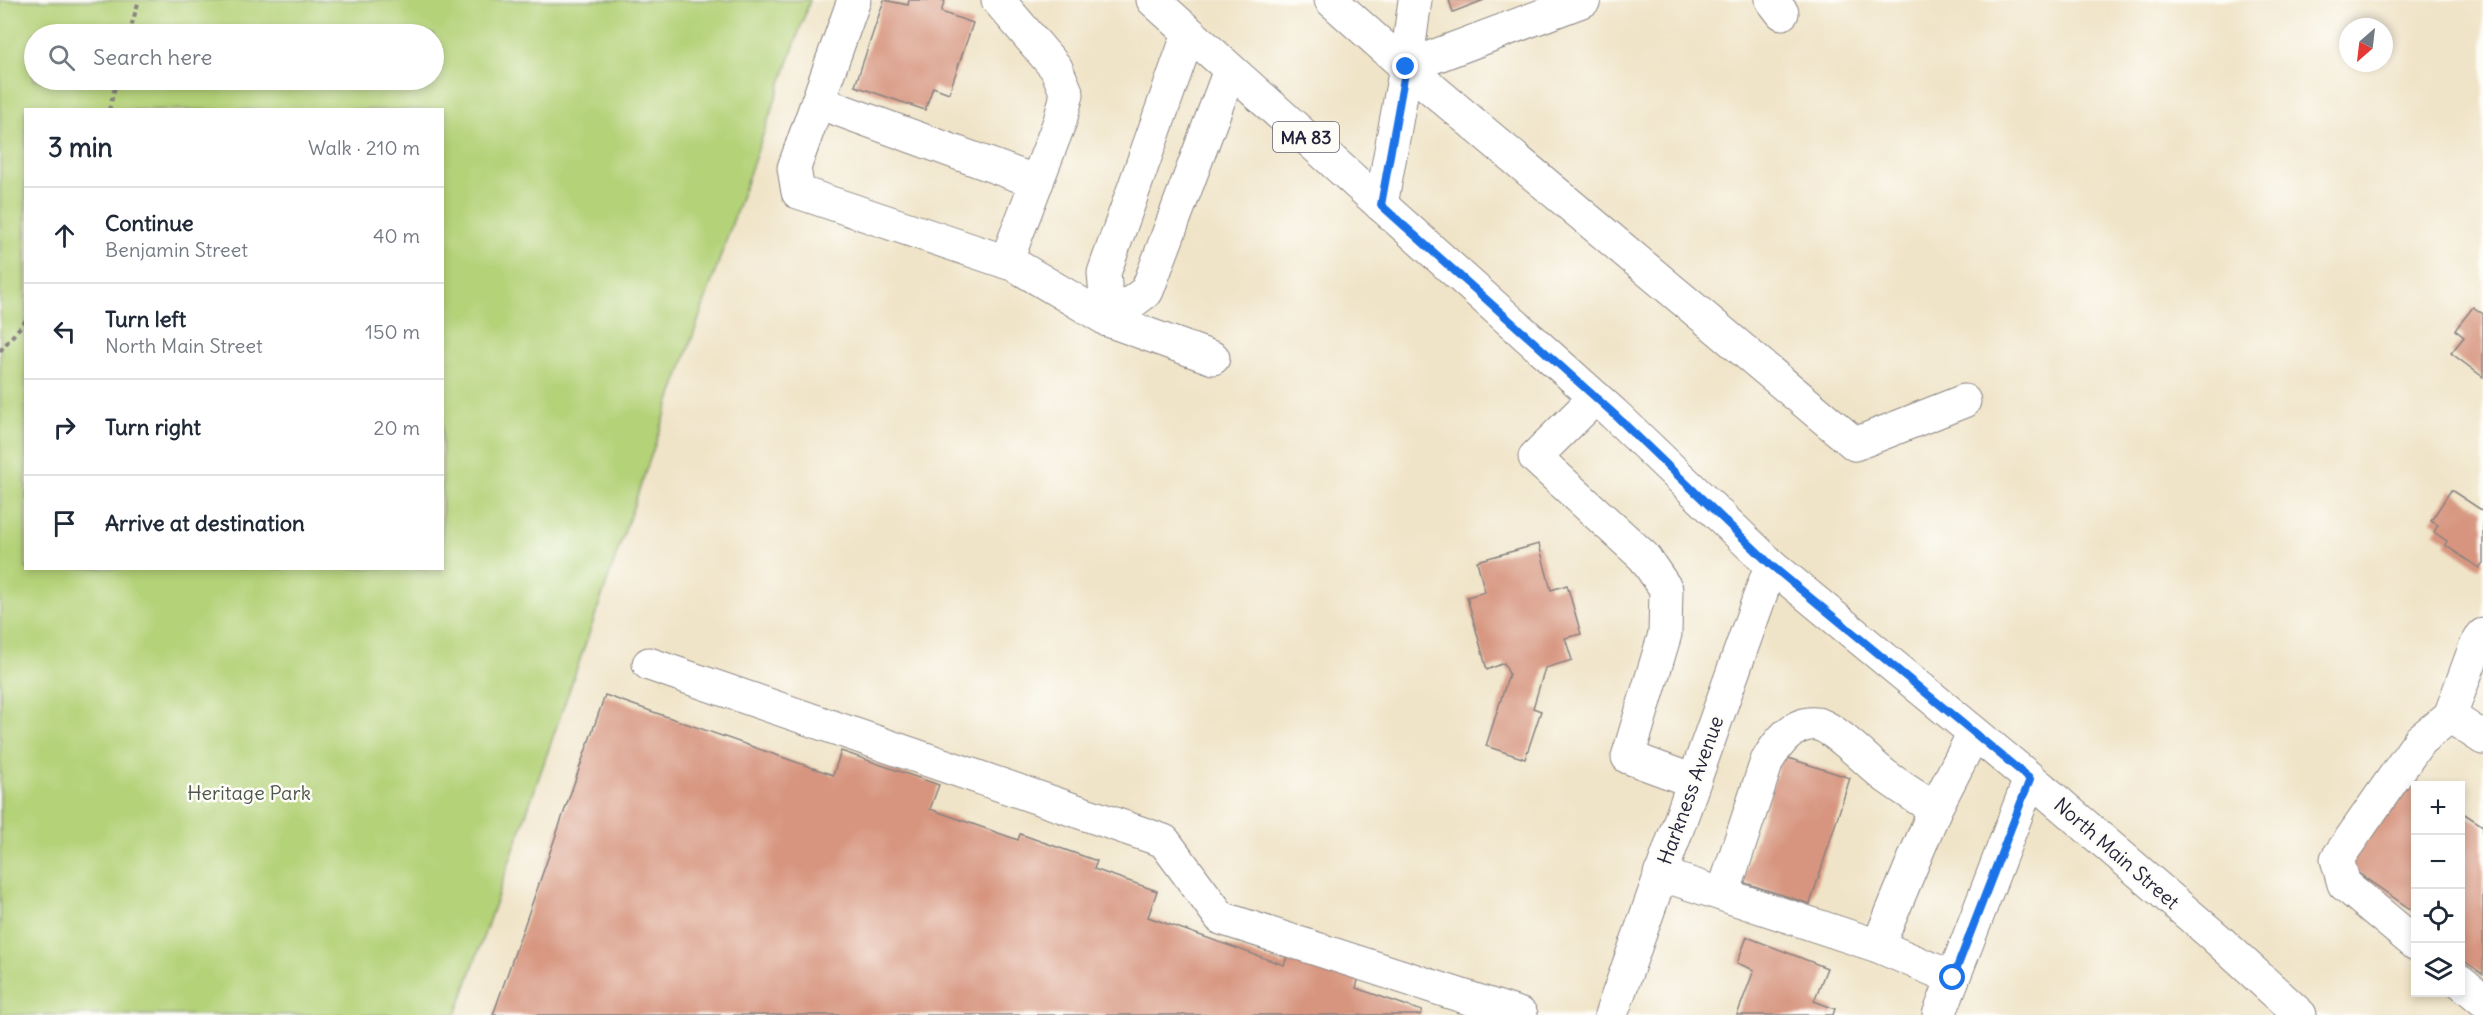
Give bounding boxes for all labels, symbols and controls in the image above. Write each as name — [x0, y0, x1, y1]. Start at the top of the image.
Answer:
north arrow — [2339, 18, 2393, 72]
search box — [24, 24, 444, 90]
icon: search — [45, 41, 78, 74]
text: Search here — [93, 43, 212, 71]
route end — [1392, 53, 1418, 79]
road number: MA 83 — [1273, 122, 1339, 152]
text: 3 min — [48, 131, 113, 164]
text: Walk · 210 m — [308, 135, 420, 160]
text: Continue — [105, 209, 194, 237]
icon: ahead — [48, 219, 81, 252]
text: 40 m — [373, 223, 420, 248]
text: Benjamin Street — [105, 237, 248, 262]
text: Turn left — [105, 305, 186, 333]
icon: left — [48, 315, 81, 348]
text: 150 m — [365, 319, 420, 344]
text: North Main Street — [105, 333, 263, 358]
icon: right — [48, 411, 81, 444]
text: Turn right — [105, 413, 201, 441]
text: 20 m — [374, 415, 420, 440]
icon: arrive — [48, 507, 81, 540]
text: Arrive at destination — [105, 509, 305, 537]
street label: Harkness Avenue — [1651, 712, 1729, 868]
park label: Heritage Park — [187, 780, 311, 805]
map controls — [2411, 781, 2465, 997]
button: + — [2411, 781, 2465, 835]
street label: North Main Street — [2049, 792, 2185, 914]
button: − — [2411, 835, 2465, 889]
button: locate — [2411, 889, 2465, 943]
button: layers — [2411, 943, 2465, 997]
route start — [1939, 964, 1965, 990]

